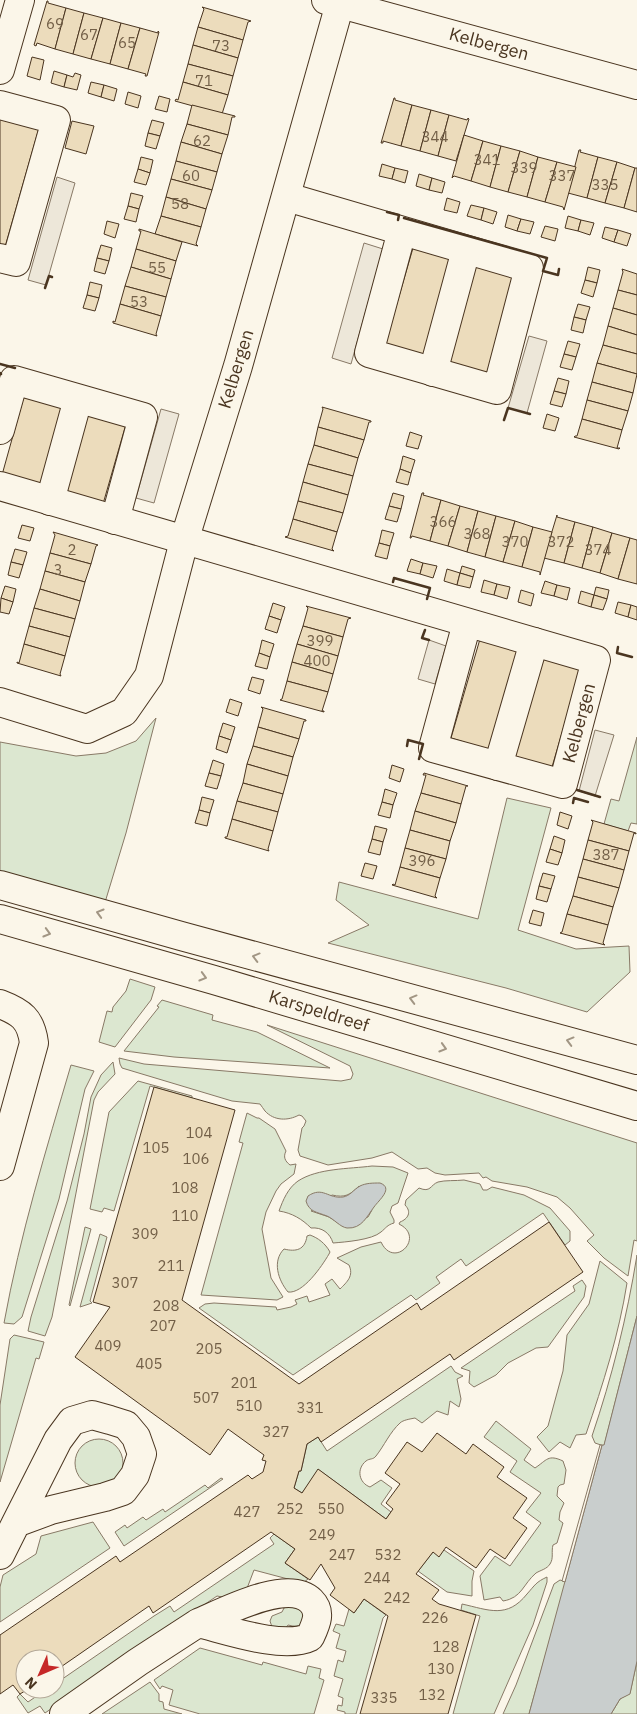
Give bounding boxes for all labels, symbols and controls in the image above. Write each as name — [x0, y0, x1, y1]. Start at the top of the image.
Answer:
house number: 69 — [46, 14, 64, 33]
street label: Kelbergen — [447, 22, 532, 65]
house number: 67 — [80, 25, 98, 44]
house number: 65 — [118, 33, 136, 52]
house number: 73 — [212, 36, 230, 55]
house number: 71 — [195, 71, 213, 90]
house number: 344 — [421, 127, 449, 146]
house number: 62 — [193, 131, 211, 150]
house number: 341 — [473, 150, 501, 169]
house number: 339 — [510, 158, 538, 177]
house number: 60 — [182, 166, 200, 185]
house number: 337 — [548, 166, 576, 185]
house number: 335 — [591, 175, 619, 194]
house number: 58 — [171, 194, 189, 213]
house number: 55 — [148, 258, 166, 277]
house number: 53 — [130, 292, 148, 311]
street label: Kelbergen — [213, 326, 258, 411]
house number: 366 — [429, 512, 457, 531]
house number: 368 — [463, 524, 491, 543]
house number: 370 — [501, 532, 529, 551]
house number: 372 — [547, 532, 575, 551]
house number: 2 — [67, 540, 77, 559]
house number: 374 — [584, 540, 612, 559]
house number: 3 — [53, 560, 63, 579]
house number: 399 — [306, 631, 334, 650]
house number: 400 — [303, 651, 331, 670]
street label: Kelbergen — [557, 680, 600, 765]
house number: 387 — [592, 845, 620, 864]
house number: 396 — [408, 851, 436, 870]
one-way arrow — [96, 909, 104, 919]
one-way arrow — [42, 927, 50, 937]
one-way arrow — [253, 952, 261, 962]
one-way arrow — [199, 971, 208, 982]
street label: Karspeldreef — [266, 984, 372, 1037]
one-way arrow — [409, 994, 418, 1005]
one-way arrow — [567, 1037, 575, 1047]
one-way arrow — [438, 1043, 446, 1053]
house number: 104 — [185, 1123, 213, 1142]
house number: 105 — [142, 1138, 170, 1157]
house number: 106 — [182, 1149, 210, 1168]
house number: 108 — [171, 1178, 199, 1197]
house number: 110 — [171, 1206, 199, 1225]
house number: 309 — [131, 1224, 159, 1243]
house number: 211 — [157, 1256, 185, 1275]
house number: 307 — [111, 1273, 139, 1292]
house number: 208 — [152, 1296, 180, 1315]
house number: 207 — [149, 1316, 177, 1335]
house number: 409 — [94, 1336, 122, 1355]
house number: 205 — [195, 1339, 223, 1358]
house number: 405 — [135, 1354, 163, 1373]
house number: 201 — [230, 1373, 258, 1392]
house number: 507 — [192, 1388, 220, 1407]
house number: 510 — [235, 1396, 263, 1415]
house number: 331 — [296, 1398, 324, 1417]
house number: 327 — [262, 1422, 290, 1441]
house number: 252 — [276, 1499, 304, 1518]
house number: 550 — [317, 1499, 345, 1518]
house number: 427 — [233, 1502, 261, 1521]
house number: 249 — [308, 1525, 336, 1544]
house number: 247 — [328, 1545, 356, 1564]
house number: 532 — [374, 1545, 402, 1564]
house number: 244 — [363, 1568, 391, 1587]
house number: 242 — [383, 1588, 411, 1607]
house number: 226 — [421, 1608, 449, 1627]
house number: 128 — [432, 1637, 460, 1656]
north arrow — [15, 1649, 65, 1699]
house number: 130 — [427, 1659, 455, 1678]
text: N — [21, 1673, 41, 1693]
house number: 132 — [418, 1685, 446, 1704]
house number: 335 — [370, 1688, 398, 1707]

